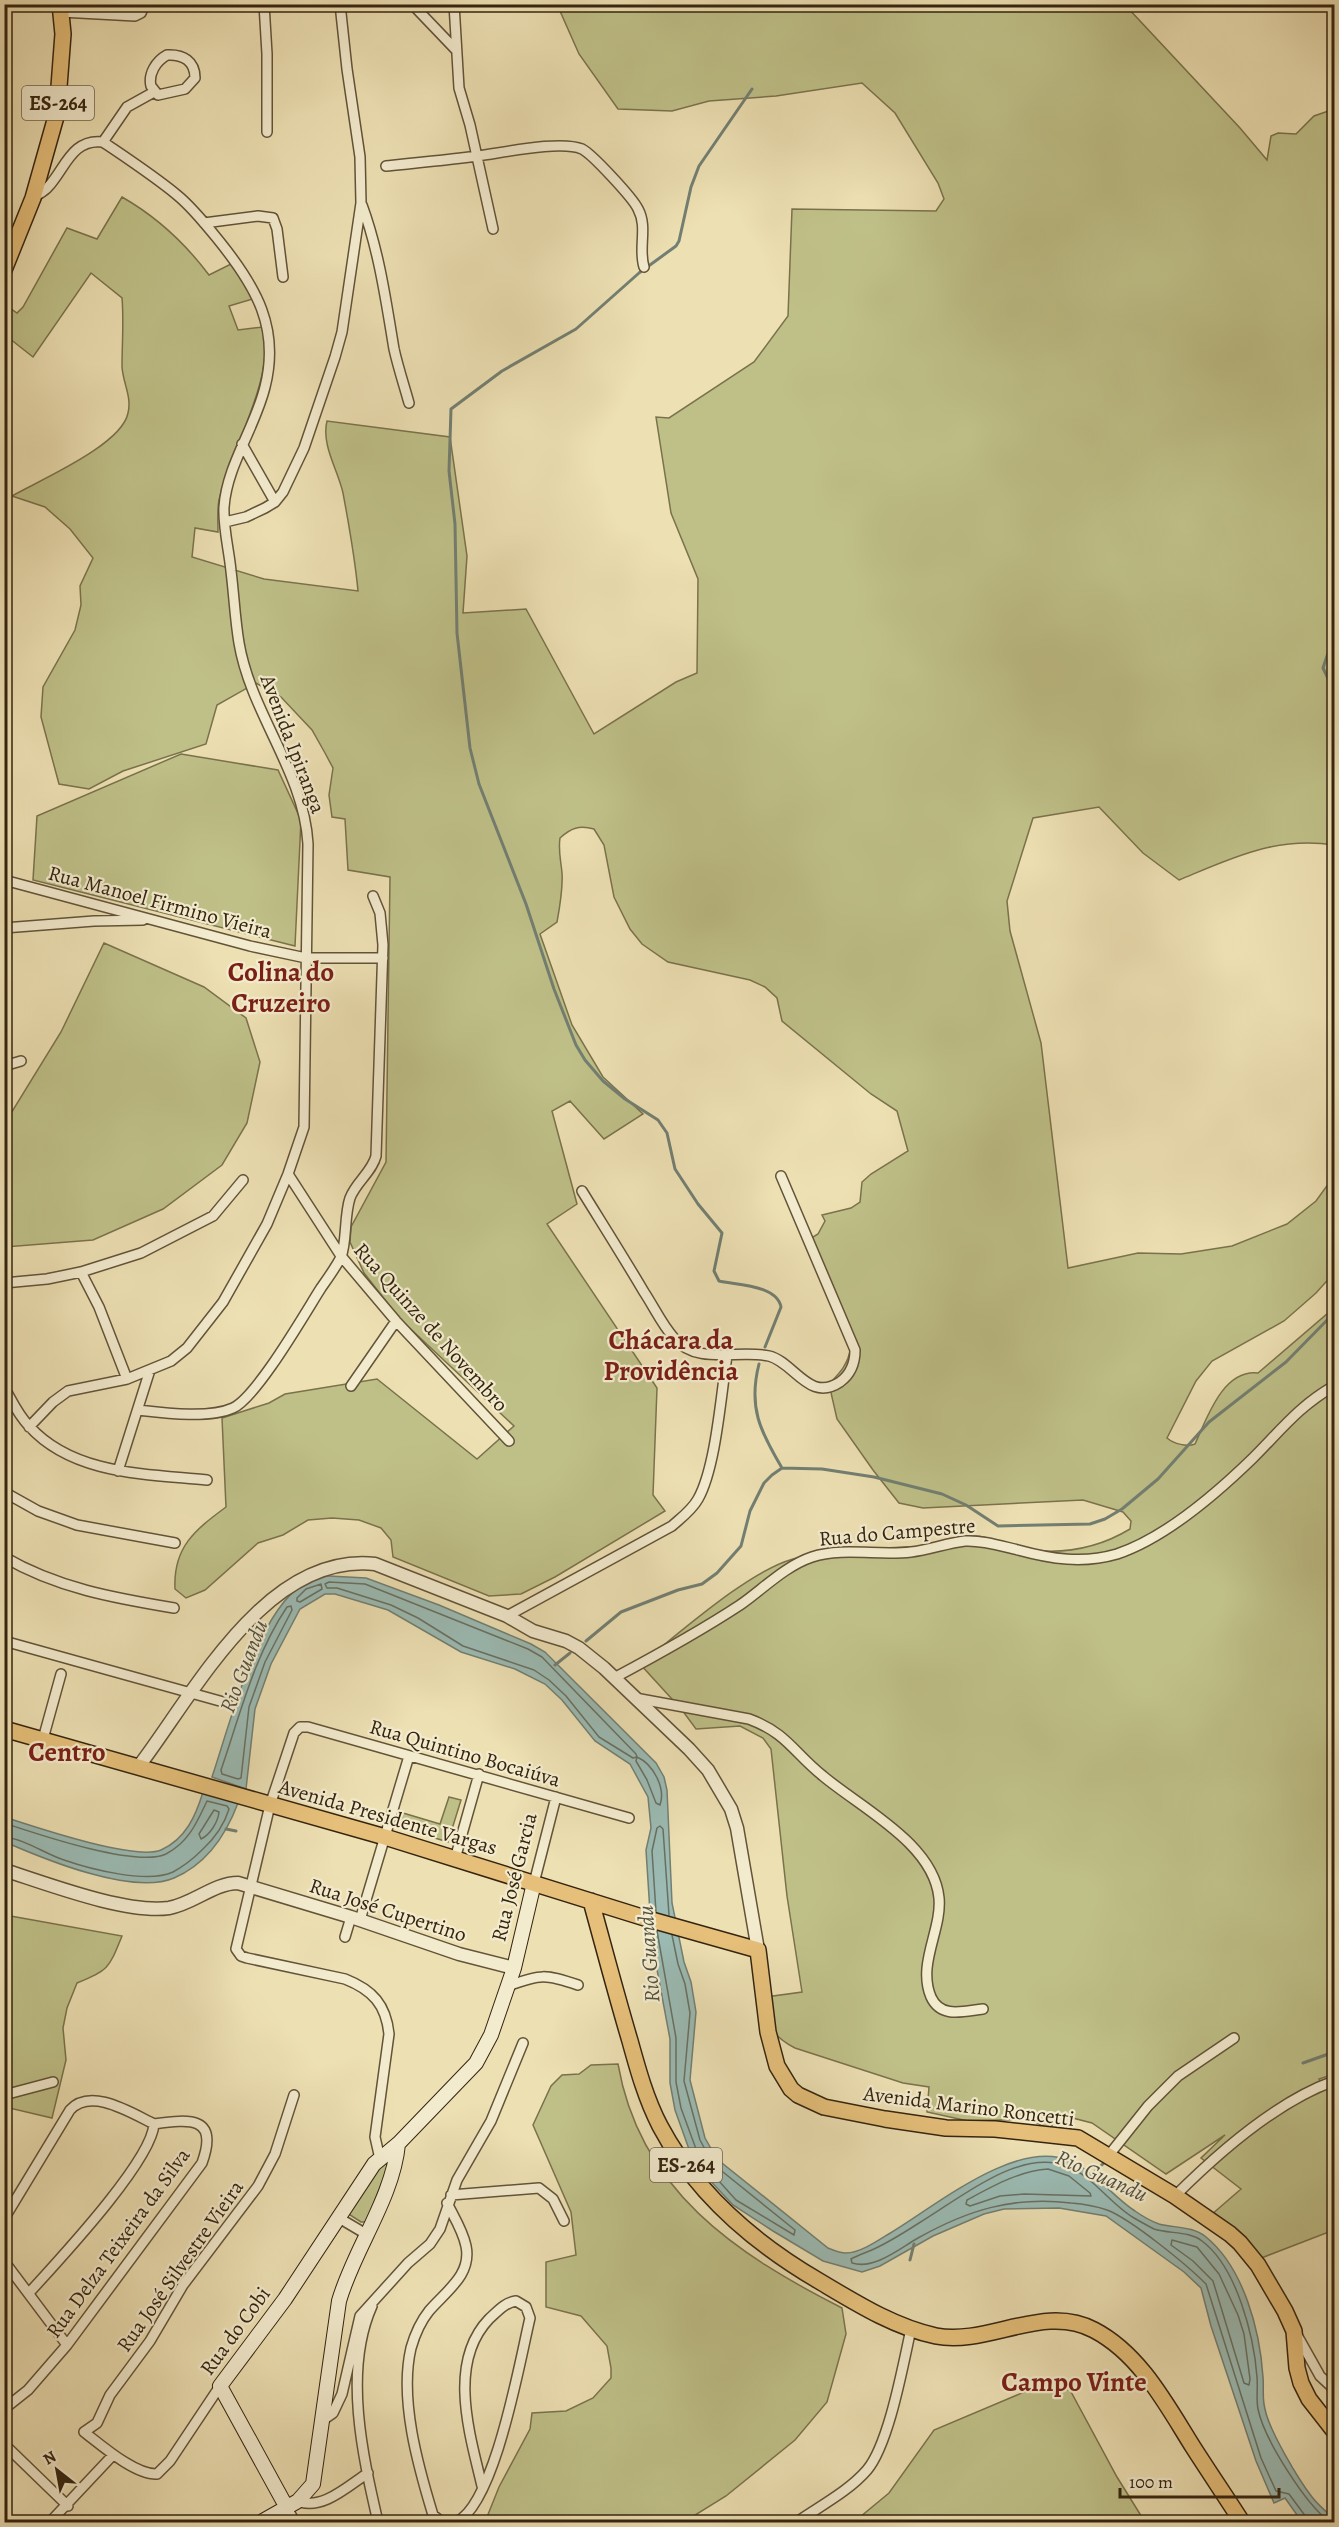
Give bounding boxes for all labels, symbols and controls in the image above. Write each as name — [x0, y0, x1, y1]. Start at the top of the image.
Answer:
road number: ES-264 — [22, 86, 94, 120]
street label: Avenida Ipiranga — [253, 670, 332, 818]
street label: Rua Manoel Firmino Vieira — [45, 859, 275, 945]
district label: Colina do Cruzeiro — [228, 954, 334, 1021]
street label: Rua Quinze de Novembro — [347, 1236, 515, 1418]
district label: Chácara da Providência — [603, 1322, 739, 1389]
street label: Rua do Campestre — [818, 1511, 976, 1553]
water label: Rio Guandu — [212, 1615, 275, 1717]
street label: Rua Quintino Bocaiúva — [366, 1712, 564, 1794]
district label: Centro — [28, 1734, 106, 1770]
street label: Avenida Presidente Vargas — [275, 1772, 500, 1862]
street label: Rua José Garcia — [484, 1809, 544, 1944]
street label: Rua José Cupertino — [306, 1871, 470, 1949]
water label: Rio Guandu — [631, 1904, 667, 2004]
street label: Avenida Marino Roncetti — [861, 2079, 1076, 2133]
street label: Rua Delza Teixeira da Silva — [39, 2142, 197, 2344]
water label: Rio Guandu — [1051, 2142, 1152, 2210]
road number: ES-264 — [650, 2148, 722, 2182]
street label: Rua José Silvestre Vieira — [110, 2174, 250, 2358]
street label: Rua do Cobi — [193, 2281, 277, 2381]
district label: Campo Vinte — [1001, 2364, 1147, 2400]
north arrow — [27, 2440, 87, 2500]
text: N — [39, 2445, 61, 2470]
scale bar — [1120, 2461, 1279, 2499]
text: 100 m — [1129, 2470, 1173, 2494]

